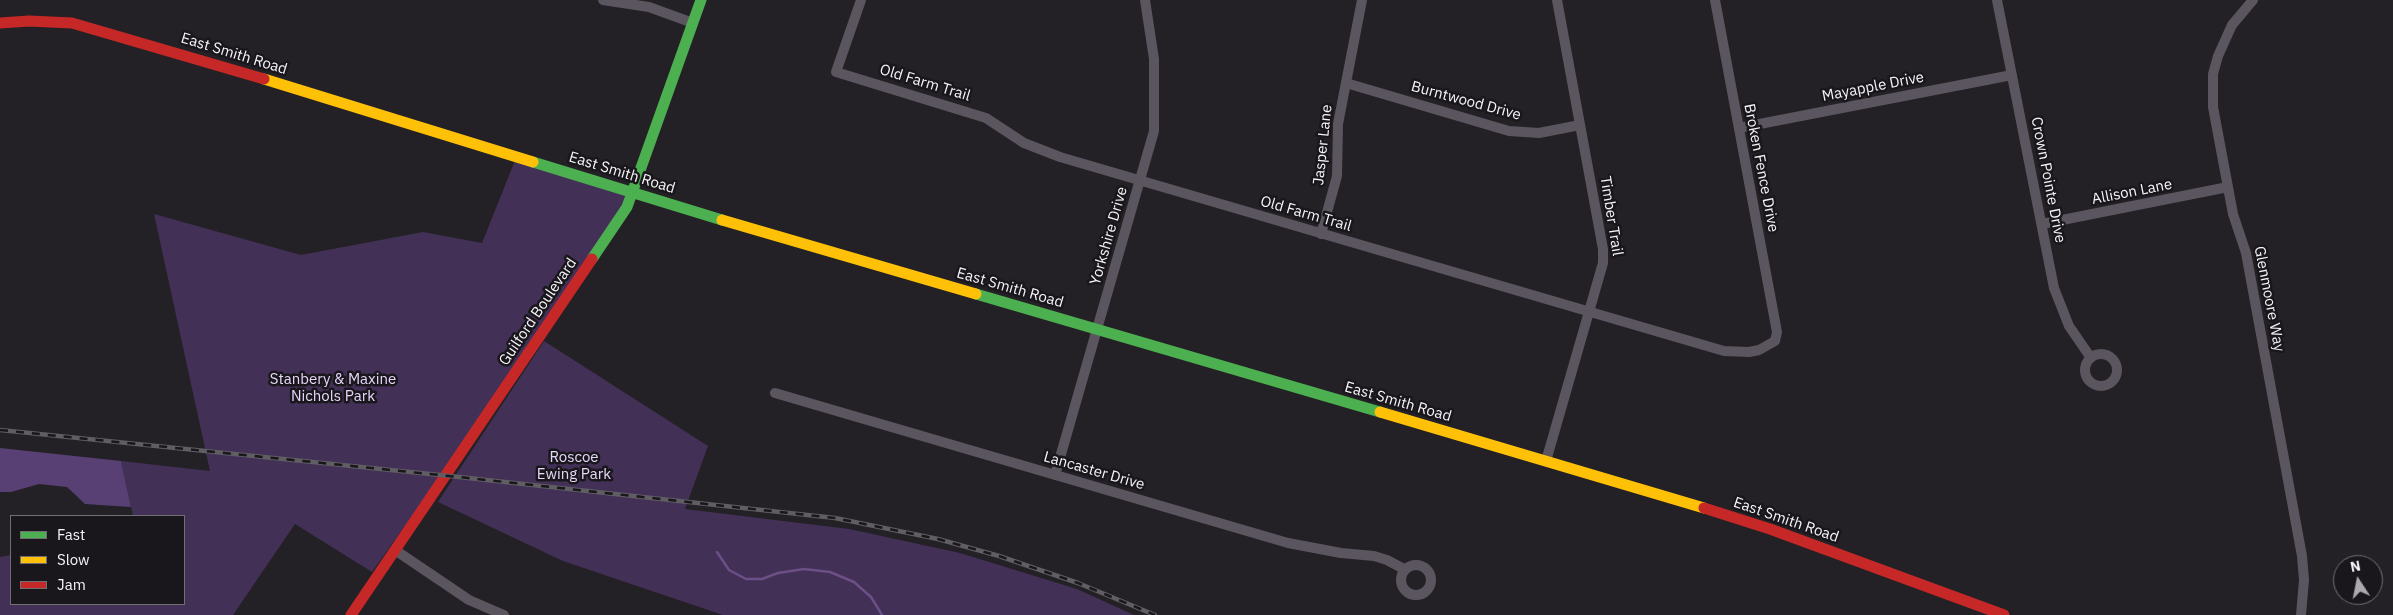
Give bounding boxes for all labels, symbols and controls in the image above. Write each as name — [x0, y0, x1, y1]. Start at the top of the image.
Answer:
street label: East Smith Road — [179, 29, 289, 79]
street label: Old Farm Trail — [877, 61, 973, 105]
street label: Mayapple Drive — [1820, 68, 1926, 106]
street label: Burntwood Drive — [1409, 78, 1523, 124]
street label: Broken Fence Drive — [1740, 102, 1782, 234]
street label: Jasper Lane — [1310, 104, 1336, 186]
street label: Crown Pointe Drive — [2027, 116, 2069, 244]
street label: East Smith Road — [567, 148, 677, 198]
street label: Timber Trail — [1596, 175, 1626, 257]
street label: Allison Lane — [2090, 175, 2174, 209]
street label: Yorkshire Drive — [1086, 185, 1132, 287]
street label: Old Farm Trail — [1258, 192, 1354, 236]
street label: Glenmoore Way — [2250, 245, 2288, 353]
street label: Guilford Boulevard — [495, 255, 581, 369]
street label: East Smith Road — [955, 264, 1065, 312]
park label: Stanbery & Maxine Nichols Park — [270, 371, 396, 406]
street label: East Smith Road — [1343, 378, 1453, 426]
street label: Lancaster Drive — [1041, 448, 1147, 494]
park label: Roscoe Ewing Park — [537, 449, 611, 484]
street label: East Smith Road — [1731, 494, 1841, 546]
legend — [10, 515, 185, 605]
text: Fast — [57, 525, 85, 544]
text: Slow — [57, 550, 90, 569]
north arrow — [2333, 555, 2383, 605]
text: N — [2349, 556, 2362, 576]
text: Jam — [57, 575, 86, 594]

